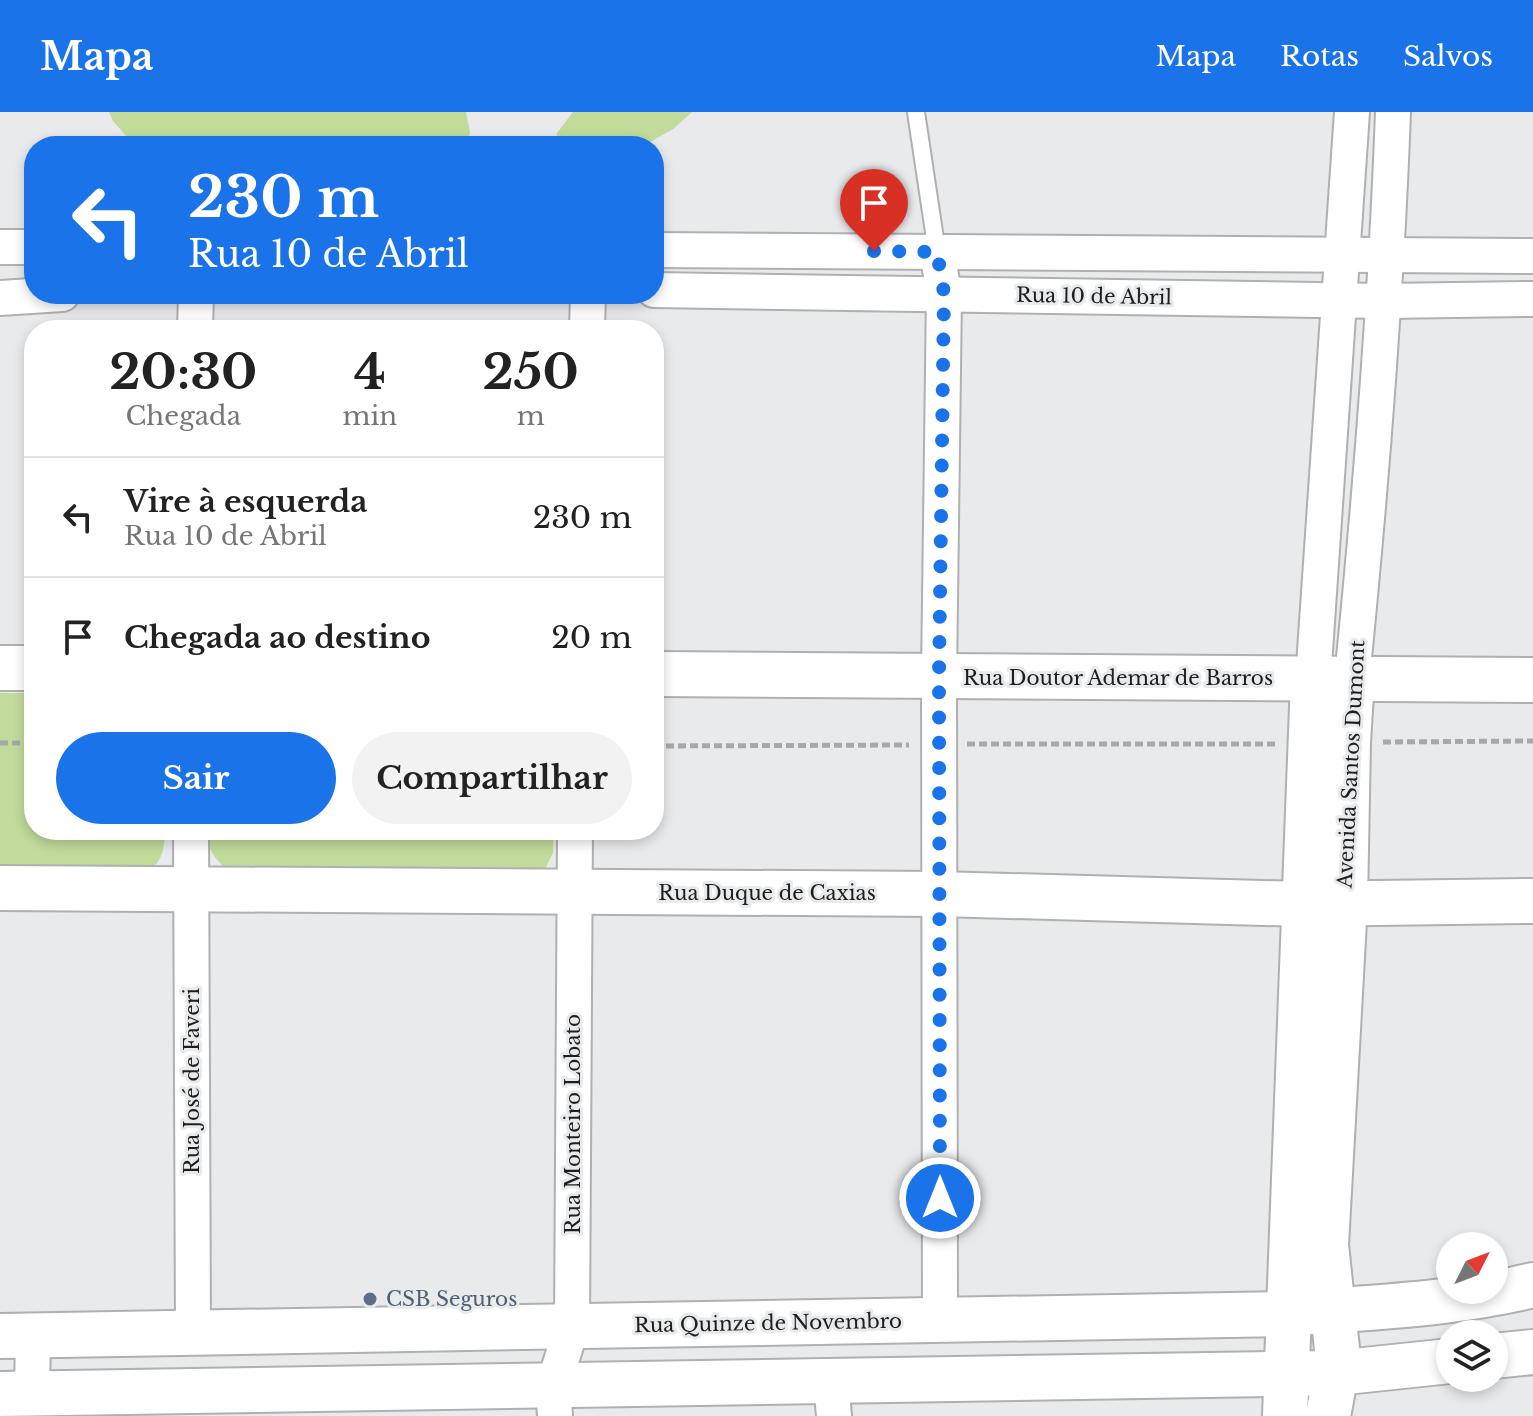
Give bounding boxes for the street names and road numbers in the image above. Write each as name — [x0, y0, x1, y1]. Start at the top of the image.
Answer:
street label: Rua 10 de Abril — [1016, 283, 1172, 309]
street label: Avenida Santos Dumont — [1332, 639, 1370, 890]
street label: Rua Doutor Ademar de Barros — [963, 666, 1273, 690]
street label: Rua Duque de Caxias — [658, 881, 876, 905]
street label: Rua José de Faveri — [180, 988, 204, 1174]
street label: Rua Monteiro Lobato — [561, 1014, 585, 1234]
street label: Rua Quinze de Novembro — [634, 1309, 902, 1337]

